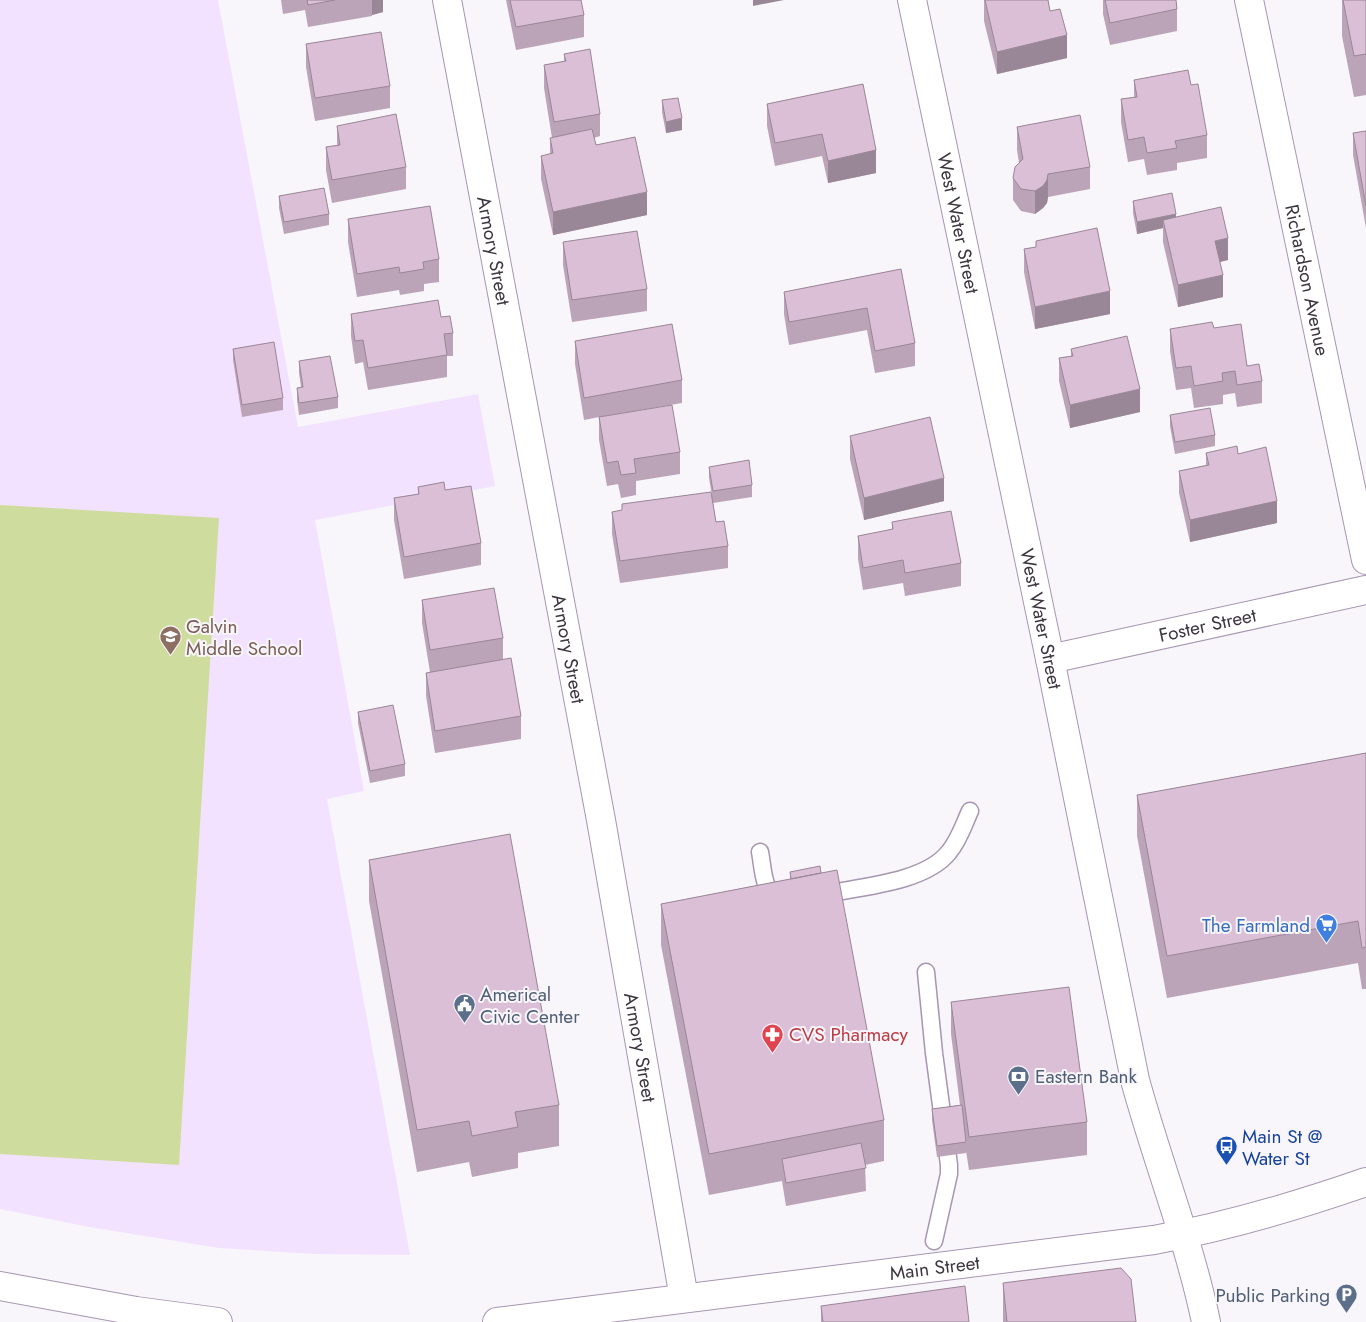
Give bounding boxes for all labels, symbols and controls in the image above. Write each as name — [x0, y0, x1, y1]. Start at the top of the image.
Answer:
street label: West Water Street — [930, 150, 986, 296]
street label: Armory Street — [470, 194, 517, 308]
street label: Richardson Avenue — [1278, 202, 1336, 358]
street label: West Water Street — [1013, 546, 1069, 692]
street label: Armory Street — [545, 592, 592, 706]
street label: Foster Street — [1156, 601, 1259, 649]
place label: Galvin Middle School — [186, 613, 302, 662]
school or university icon: Galvin Middle School — [158, 625, 182, 656]
place label: The Farmland — [1202, 912, 1310, 939]
supermarket icon: The Farmland — [1314, 913, 1338, 944]
place label: Americal Civic Center — [480, 981, 580, 1030]
street label: Armory Street — [617, 990, 663, 1105]
public building icon: Americal Civic Center — [452, 993, 476, 1024]
place label: CVS Pharmacy — [789, 1021, 908, 1048]
pharmacy icon: CVS Pharmacy — [761, 1022, 785, 1053]
place label: Eastern Bank — [1035, 1063, 1137, 1090]
bank icon: Eastern Bank — [1007, 1064, 1031, 1095]
place label: Main St @ Water St — [1242, 1123, 1322, 1172]
bus stop icon: Main St @ Water St — [1214, 1135, 1238, 1166]
street label: Main Street — [888, 1249, 982, 1287]
place label: Public Parking — [1215, 1282, 1330, 1309]
parking icon: Public Parking — [1334, 1283, 1358, 1314]

